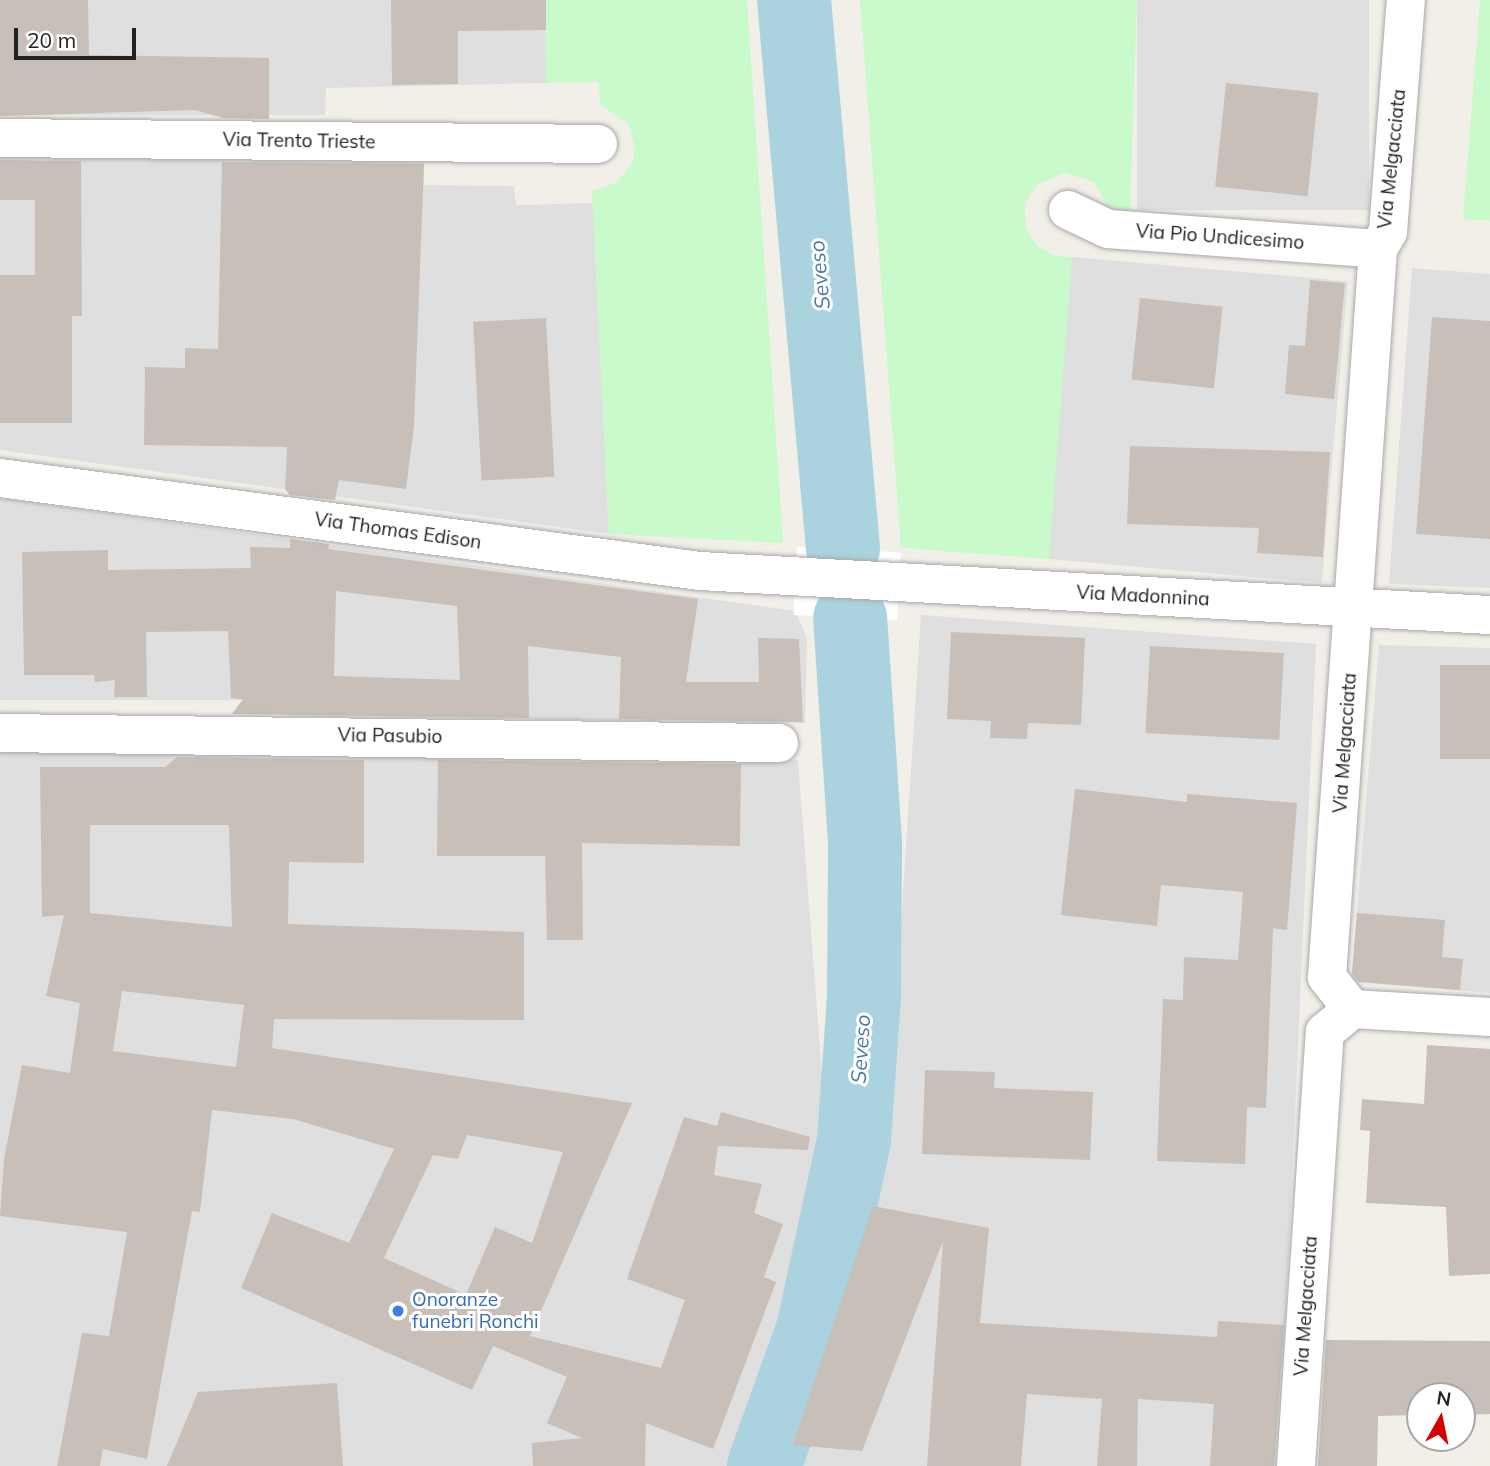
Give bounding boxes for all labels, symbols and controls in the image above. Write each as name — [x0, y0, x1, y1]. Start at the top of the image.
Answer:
scale bar — [18, 14, 140, 58]
text: 20 m — [27, 27, 76, 53]
street label: Via Melgacciata — [1373, 88, 1411, 230]
street label: Via Trento Trieste — [222, 128, 376, 154]
street label: Via Pio Undicesimo — [1135, 220, 1305, 254]
water label: Seveso — [803, 239, 835, 311]
street label: Via Thomas Edison — [313, 508, 483, 554]
street label: Via Madonnina — [1076, 581, 1210, 611]
street label: Via Melgacciata — [1329, 672, 1361, 814]
street label: Via Pasubio — [338, 724, 442, 748]
water label: Seveso — [845, 1014, 875, 1084]
street label: Via Melgacciata — [1290, 1235, 1322, 1377]
place label: Onoranze funebri Ronchi — [412, 1289, 539, 1333]
marker: Onoranze funebri Ronchi — [390, 1303, 406, 1319]
north arrow — [1406, 1382, 1476, 1452]
text: N — [1435, 1385, 1453, 1411]

